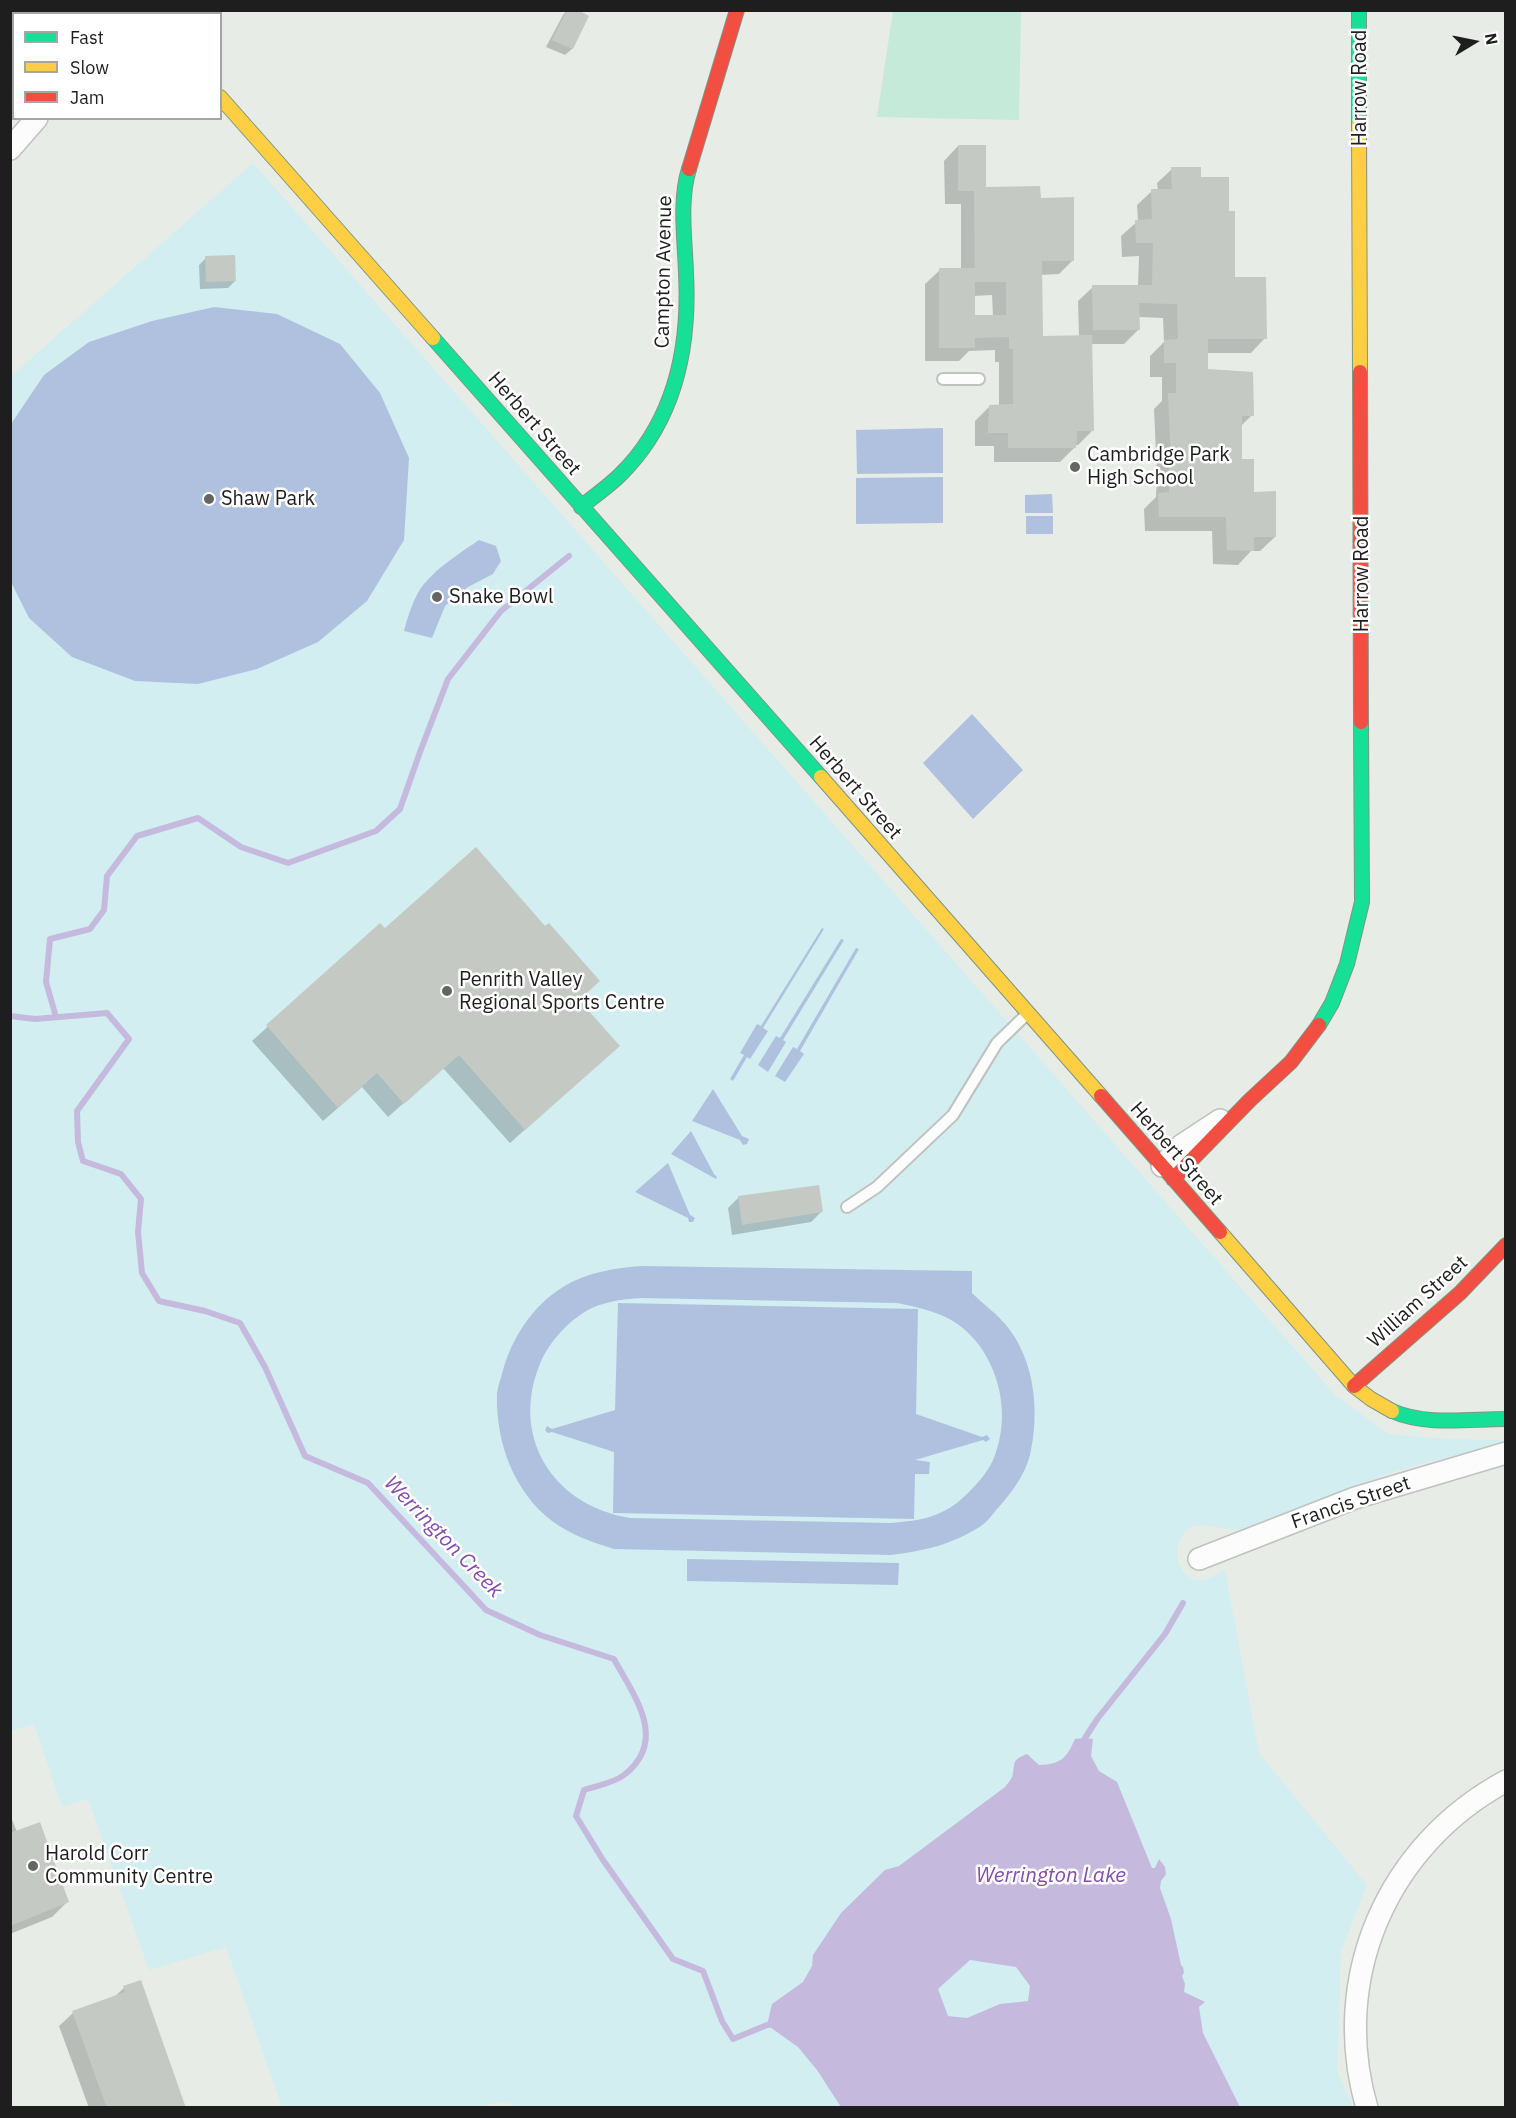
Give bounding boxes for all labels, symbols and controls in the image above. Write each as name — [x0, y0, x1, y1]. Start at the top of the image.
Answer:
legend — [12, 12, 222, 120]
north arrow — [1444, 12, 1504, 72]
text: Fast — [70, 26, 104, 49]
street label: Harrow Road — [1348, 30, 1372, 146]
text: N — [1481, 31, 1503, 46]
text: Slow — [70, 56, 109, 79]
text: Jam — [70, 86, 105, 109]
street label: Campton Avenue — [651, 195, 677, 349]
street label: Herbert Street — [483, 367, 585, 481]
place label: Cambridge Park High School — [1087, 443, 1230, 490]
marker: Cambridge Park High School — [1068, 460, 1082, 474]
place label: Shaw Park — [221, 487, 315, 511]
marker: Shaw Park — [202, 492, 216, 506]
street label: Harrow Road — [1350, 516, 1374, 632]
place label: Snake Bowl — [449, 585, 554, 609]
marker: Snake Bowl — [430, 590, 444, 604]
street label: Herbert Street — [804, 731, 906, 845]
place label: Penrith Valley Regional Sports Centre — [459, 968, 665, 1015]
marker: Penrith Valley Regional Sports Centre — [440, 984, 454, 998]
street label: Herbert Street — [1125, 1097, 1227, 1211]
street label: William Street — [1363, 1251, 1473, 1353]
water label: Werrington Creek — [379, 1471, 507, 1603]
street label: Francis Street — [1288, 1471, 1414, 1535]
place label: Harold Corr Community Centre — [45, 1842, 213, 1889]
marker: Harold Corr Community Centre — [26, 1859, 40, 1873]
water label: Werrington Lake — [976, 1863, 1126, 1889]

